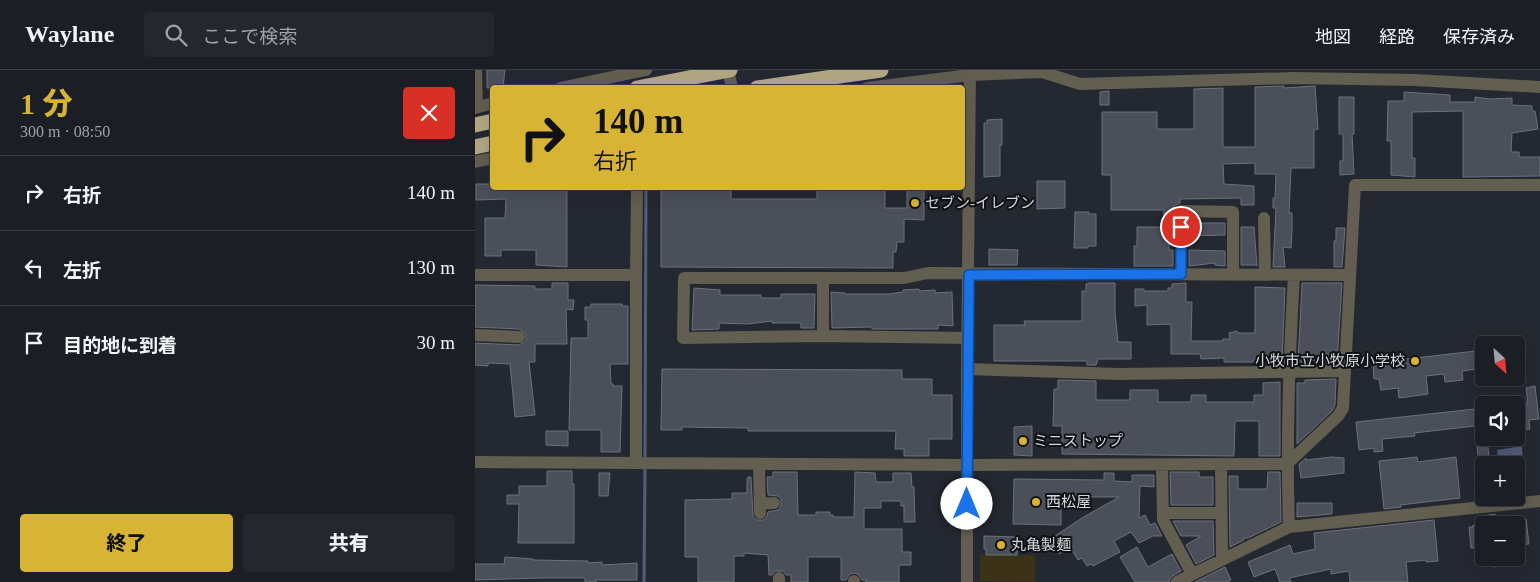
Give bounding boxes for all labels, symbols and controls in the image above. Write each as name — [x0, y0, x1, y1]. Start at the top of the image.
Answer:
search box — [144, 12, 494, 57]
text: Waylane — [25, 21, 114, 47]
icon: search — [162, 21, 190, 49]
text: ここで検索 — [202, 26, 297, 47]
text: 地図 — [1315, 27, 1351, 47]
text: 経路 — [1379, 27, 1415, 47]
text: 保存済み — [1443, 27, 1515, 47]
text: 1 分 — [20, 87, 73, 120]
button: close — [403, 87, 455, 139]
text: 140 m — [593, 102, 683, 141]
icon: right — [510, 105, 575, 170]
text: 300 m · 08:50 — [20, 123, 110, 140]
text: 右折 — [593, 149, 637, 174]
icon: right — [20, 179, 48, 207]
text: 140 m — [407, 182, 455, 203]
text: 右折 — [63, 185, 101, 206]
place label: セブン-イレブン — [925, 195, 1035, 211]
marker: セブン-イレブン — [909, 197, 921, 209]
pin — [1160, 206, 1202, 248]
icon: arrive — [1167, 213, 1195, 241]
icon: left — [20, 254, 48, 282]
text: 130 m — [407, 257, 455, 278]
text: 左折 — [63, 260, 101, 281]
icon: arrive — [20, 329, 48, 357]
text: 30 m — [416, 332, 455, 353]
text: 目的地に到着 — [63, 335, 177, 356]
north arrow — [1475, 336, 1525, 386]
map controls — [1475, 336, 1525, 566]
place label: 小牧市立小牧原小学校 — [1255, 352, 1405, 369]
marker: 小牧市立小牧原小学校 — [1409, 355, 1421, 367]
button: sound — [1475, 396, 1525, 446]
place label: ミニストップ — [1033, 433, 1123, 449]
marker: ミニストップ — [1017, 435, 1029, 447]
button: + — [1475, 456, 1525, 506]
position arrow — [940, 477, 992, 529]
place label: 西松屋 — [1046, 494, 1091, 510]
marker: 西松屋 — [1030, 496, 1042, 508]
button: 終了 — [20, 514, 233, 572]
button: 共有 — [243, 514, 455, 572]
button: − — [1475, 516, 1525, 566]
place label: 丸亀製麺 — [1011, 537, 1071, 553]
marker: 丸亀製麺 — [995, 539, 1007, 551]

